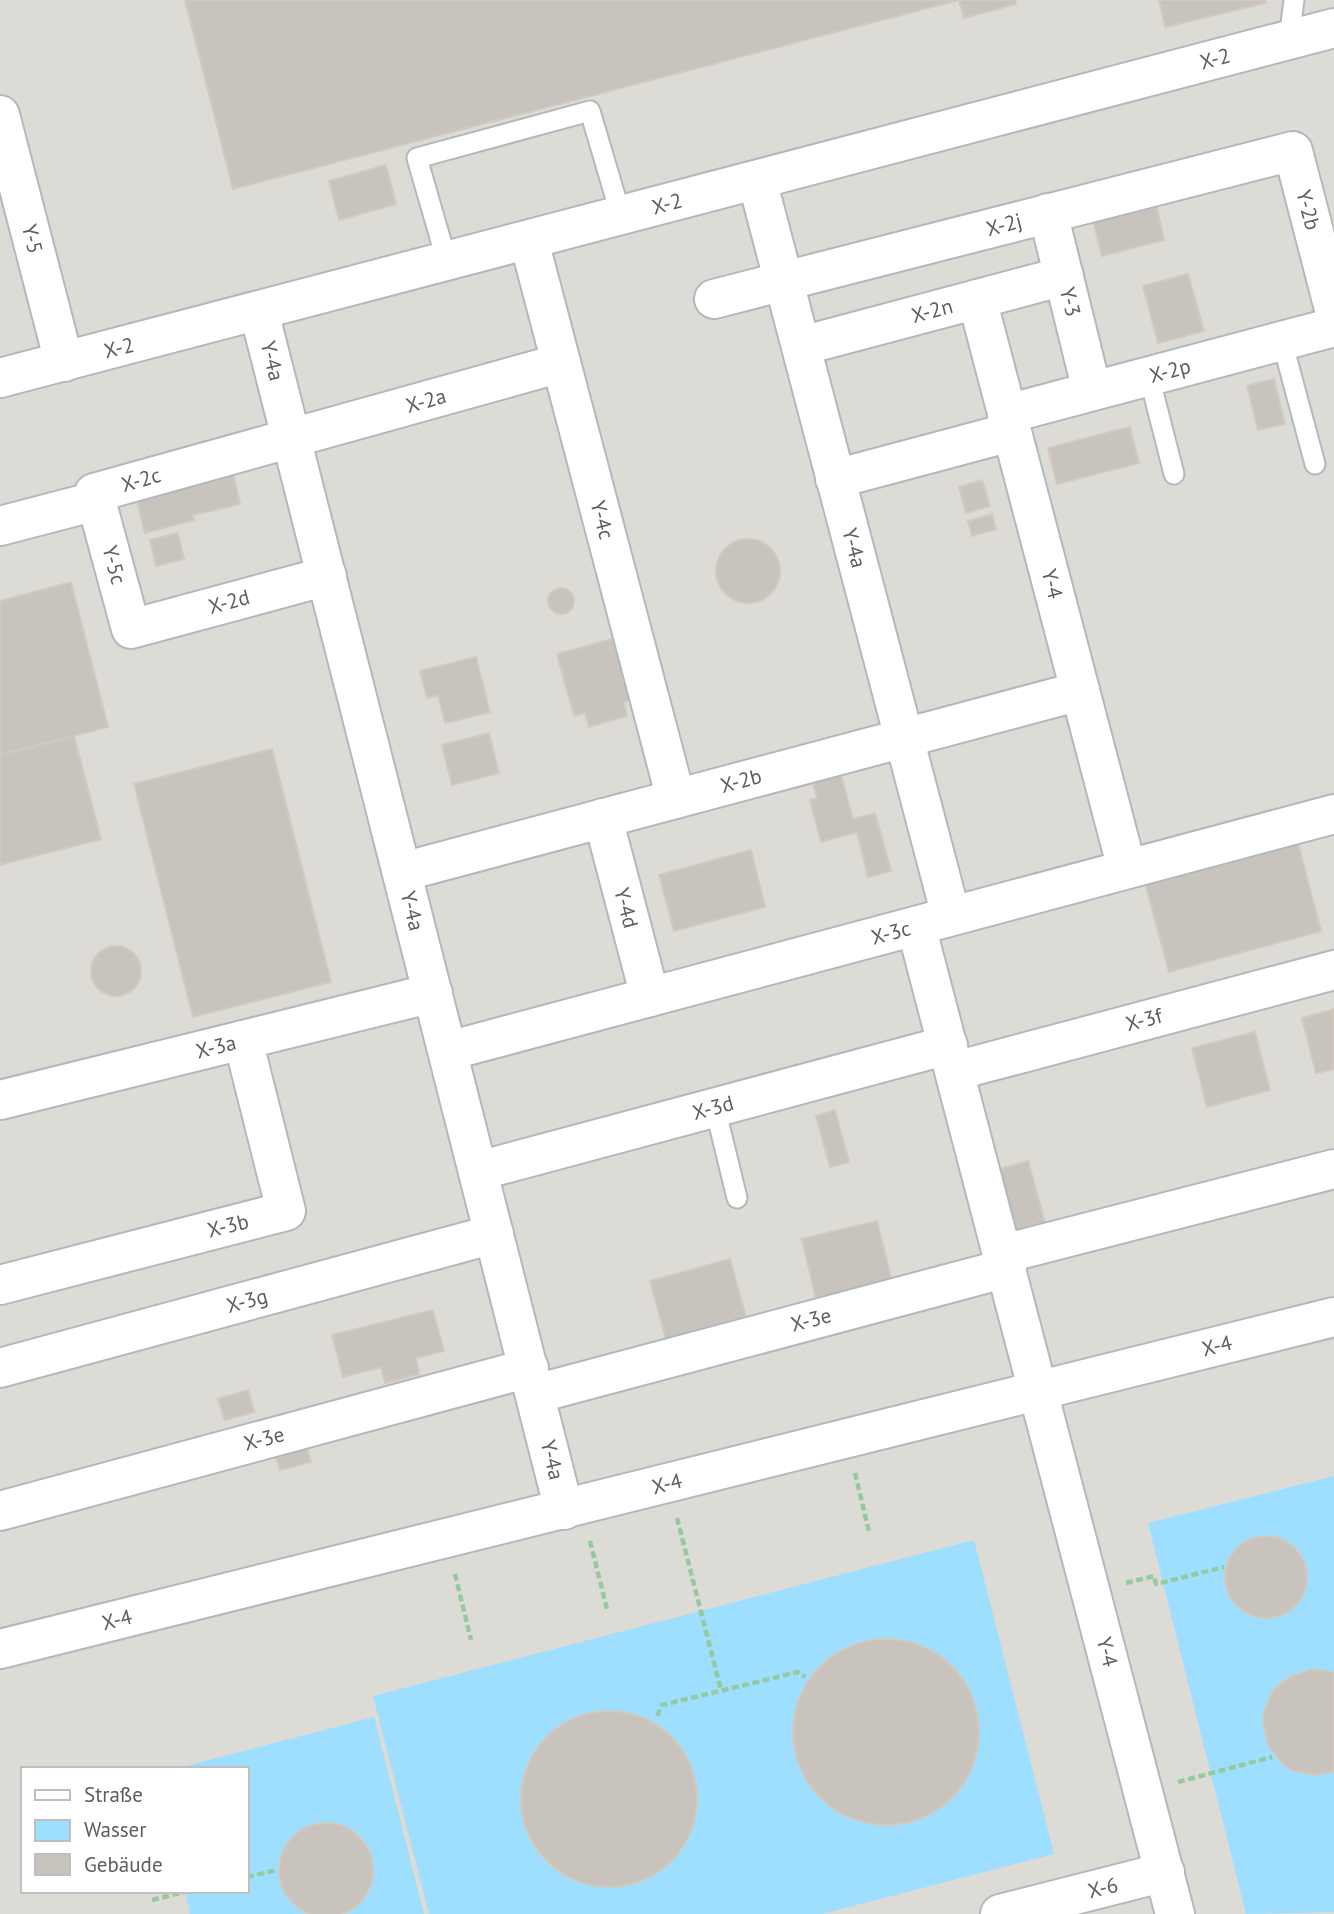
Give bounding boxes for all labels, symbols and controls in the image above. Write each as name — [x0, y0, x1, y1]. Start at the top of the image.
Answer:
street label: X-2 — [1197, 42, 1233, 75]
street label: X-2 — [649, 187, 685, 220]
street label: Y-2b — [1290, 187, 1327, 233]
street label: X-2j — [983, 207, 1025, 242]
street label: Y-5 — [16, 221, 49, 256]
street label: Y-3 — [1054, 284, 1087, 319]
street label: X-2n — [908, 292, 956, 329]
street label: X-2 — [101, 331, 137, 364]
street label: Y-4a — [255, 338, 290, 383]
street label: X-2p — [1146, 352, 1193, 389]
street label: X-2a — [403, 382, 449, 419]
street label: X-2c — [118, 461, 164, 498]
street label: Y-4c — [584, 498, 621, 542]
street label: Y-4a — [836, 525, 873, 571]
street label: Y-5c — [96, 543, 133, 587]
street label: Y-4 — [1036, 566, 1069, 602]
street label: X-2d — [205, 583, 252, 620]
street label: X-2b — [717, 762, 764, 799]
street label: Y-4d — [608, 885, 645, 931]
street label: Y-4a — [395, 888, 430, 933]
street label: X-3c — [868, 914, 914, 951]
street label: X-3f — [1122, 1001, 1166, 1037]
street label: X-3a — [193, 1028, 239, 1065]
street label: X-3d — [689, 1089, 736, 1126]
street label: X-3b — [204, 1207, 251, 1244]
street label: X-3g — [223, 1282, 270, 1319]
street label: X-3e — [788, 1301, 834, 1338]
street label: X-4 — [1199, 1329, 1235, 1362]
street label: X-3e — [241, 1420, 287, 1457]
street label: Y-4a — [535, 1437, 570, 1482]
street label: X-4 — [649, 1467, 685, 1500]
street label: X-4 — [99, 1603, 135, 1636]
street label: Y-4 — [1091, 1634, 1124, 1670]
legend — [21, 1767, 248, 1893]
text: Straße — [84, 1781, 143, 1808]
text: Wasser — [84, 1816, 146, 1843]
text: Gebäude — [84, 1851, 163, 1878]
street label: X-6 — [1085, 1871, 1121, 1904]

